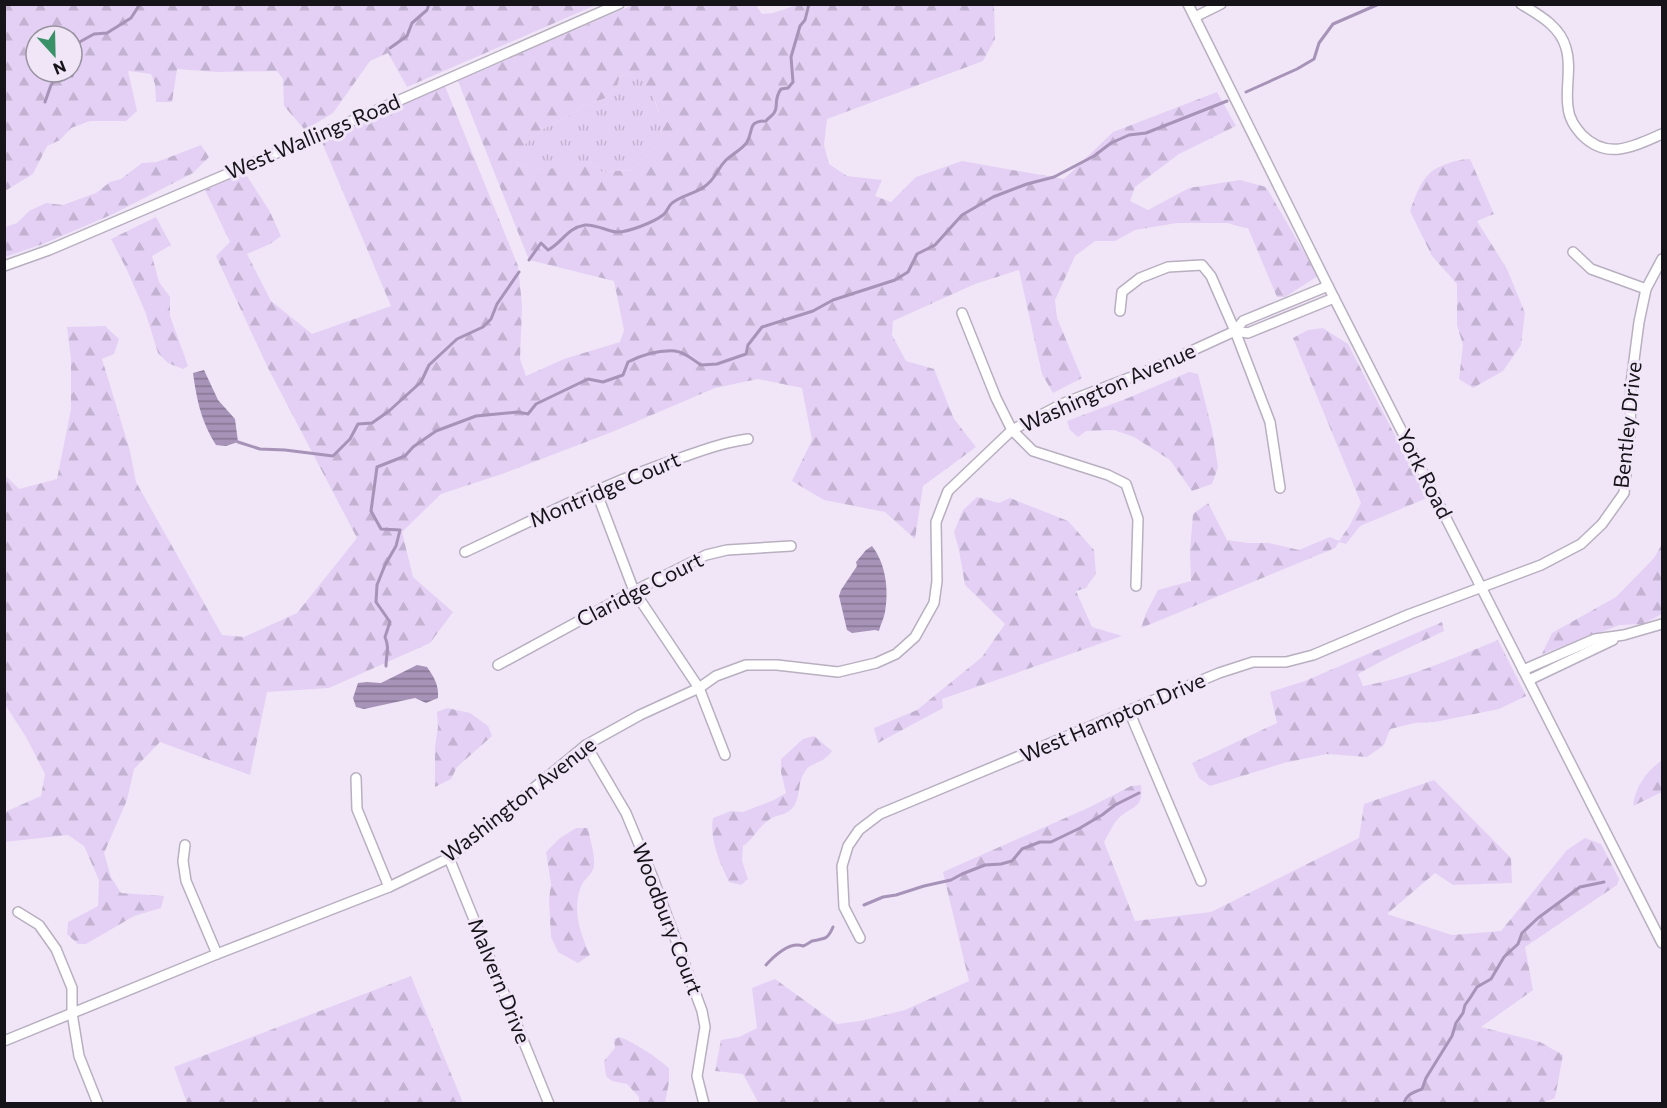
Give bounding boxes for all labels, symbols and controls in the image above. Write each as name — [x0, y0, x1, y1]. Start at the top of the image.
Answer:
north arrow — [24, 24, 84, 84]
text: N — [51, 57, 69, 79]
street label: West Wallings Road — [222, 88, 403, 184]
street label: Washington Avenue — [1016, 337, 1199, 436]
street label: Bentley Drive — [1607, 360, 1646, 489]
street label: York Road — [1392, 424, 1459, 522]
street label: Montridge Court — [525, 446, 683, 532]
street label: Claridge Court — [572, 546, 707, 631]
street label: West Hampton Drive — [1016, 666, 1209, 767]
street label: Washington Avenue — [436, 731, 600, 867]
street label: Woodbury Court — [628, 839, 709, 998]
street label: Malvern Drive — [464, 914, 537, 1047]

